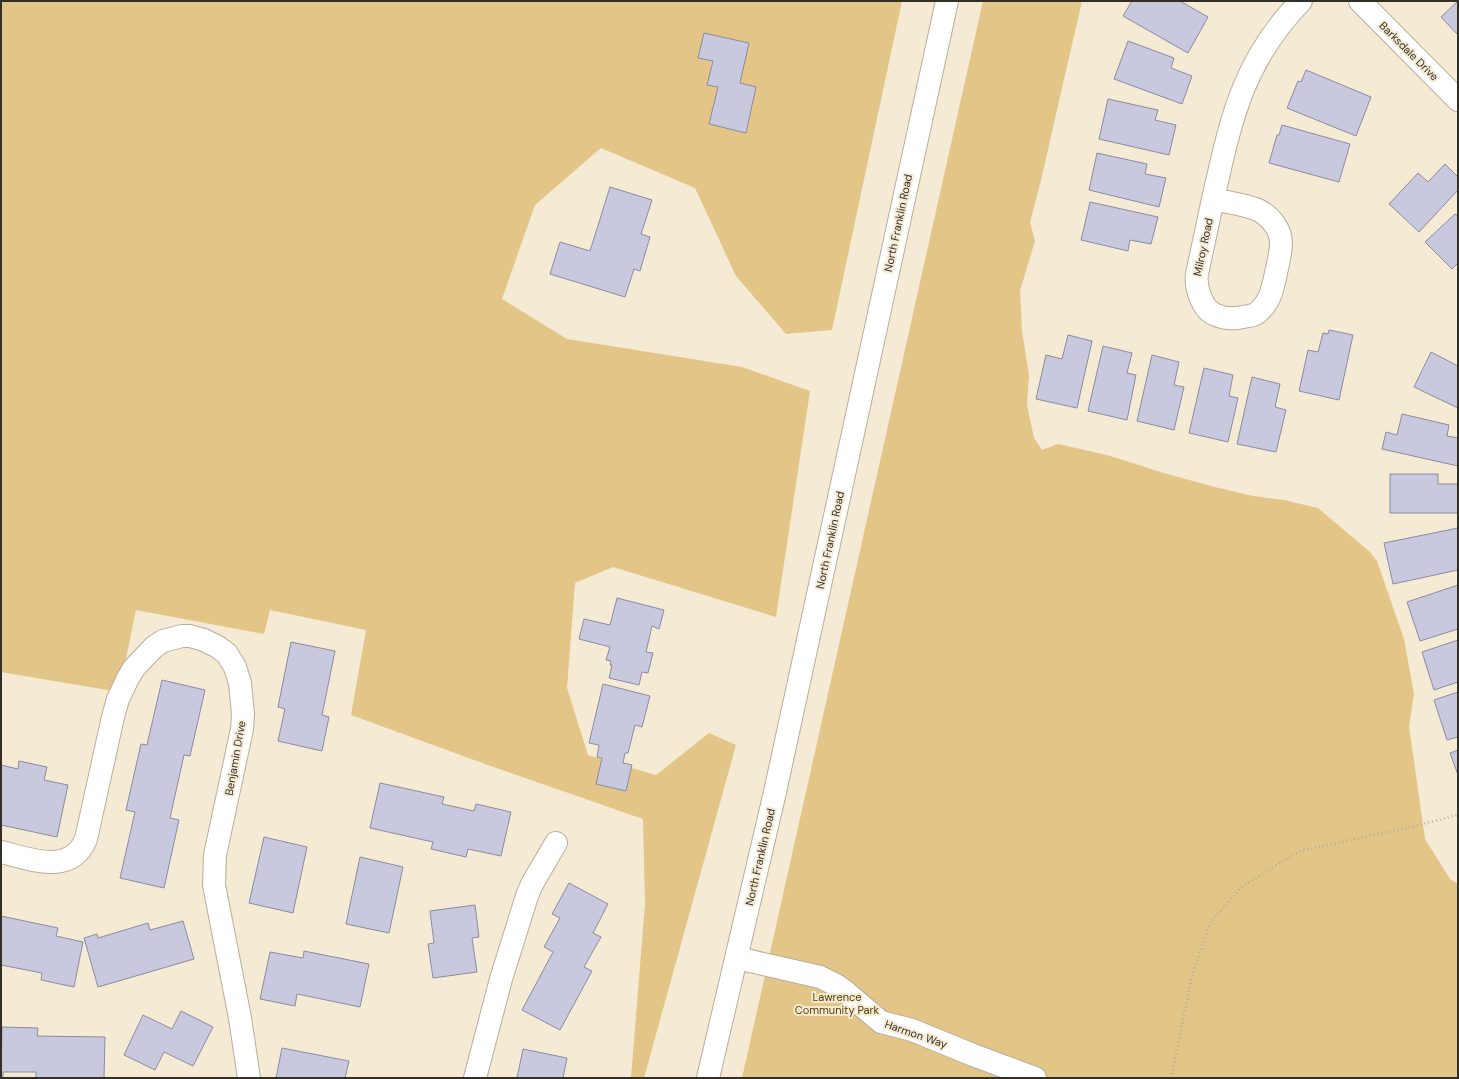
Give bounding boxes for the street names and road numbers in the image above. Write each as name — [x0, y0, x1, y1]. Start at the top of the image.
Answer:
street label: Barksdale Drive — [1376, 18, 1442, 84]
street label: North Franklin Road — [881, 173, 915, 273]
street label: Milroy Road — [1190, 217, 1216, 277]
street label: North Franklin Road — [813, 490, 847, 590]
street label: Benjamin Drive — [222, 720, 248, 796]
street label: North Franklin Road — [742, 807, 778, 907]
street label: Harmon Way — [883, 1017, 949, 1051]

